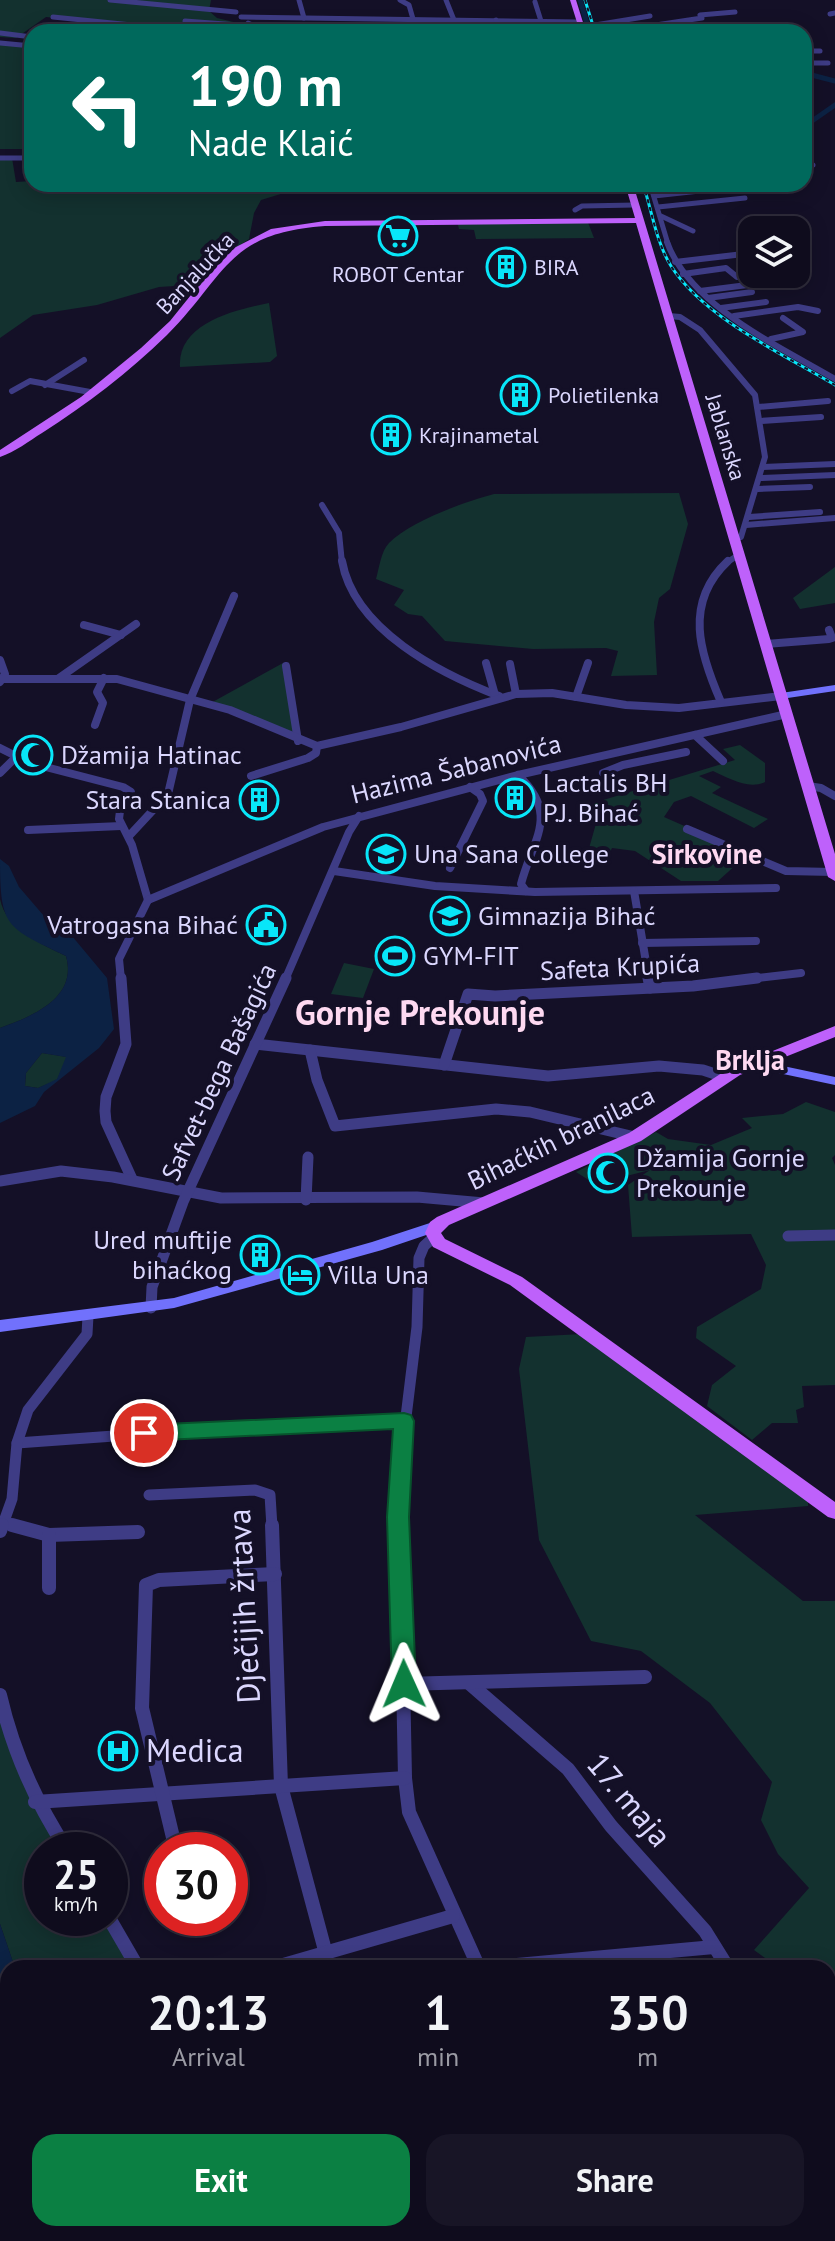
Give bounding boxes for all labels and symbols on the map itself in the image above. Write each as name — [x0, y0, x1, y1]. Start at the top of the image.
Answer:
supermarket icon: ROBOT Centar — [377, 215, 419, 257]
street label: Banjalučka — [150, 226, 240, 320]
building icon: BIRA — [485, 246, 527, 288]
place label: BIRA — [534, 253, 579, 281]
place label: ROBOT Centar — [332, 260, 465, 288]
building icon: Polietilenka — [499, 374, 541, 416]
place label: Polietilenka — [548, 381, 659, 409]
street label: Jablanska — [699, 389, 752, 484]
building icon: Krajinametal — [370, 414, 412, 456]
place label: Krajinametal — [419, 421, 539, 449]
street label: Hazima Šabanovića — [347, 726, 564, 811]
mosque icon: Džamija Hatinac — [12, 734, 54, 776]
place label: Džamija Hatinac — [61, 738, 242, 771]
place label: Lactalis BH P.J. Bihać — [543, 766, 667, 829]
building icon: Lactalis BH P.J. Bihać — [494, 777, 536, 819]
building icon: Stara Stanica — [238, 779, 280, 821]
place label: Stara Stanica — [85, 783, 231, 816]
school or university icon: Una Sana College — [365, 833, 407, 875]
district label: Sirkovine — [652, 835, 762, 872]
place label: Una Sana College — [414, 837, 609, 870]
school or university icon: Gimnazija Bihać — [429, 895, 471, 937]
place label: Gimnazija Bihać — [478, 899, 655, 932]
public building icon: Vatrogasna Bihać — [245, 904, 287, 946]
place label: Vatrogasna Bihać — [46, 908, 238, 941]
sports icon: GYM-FIT — [374, 935, 416, 977]
place label: GYM-FIT — [423, 939, 519, 972]
street label: Safeta Krupića — [539, 946, 701, 987]
street label: Safvet-bega Bašagića — [154, 958, 283, 1186]
district label: Gornje Prekounje — [295, 990, 545, 1034]
district label: Brklja — [715, 1041, 785, 1078]
street label: Bihaćkih branilaca — [462, 1078, 660, 1197]
place label: Džamija Gornje Prekounje — [636, 1141, 805, 1204]
mosque icon: Džamija Gornje Prekounje — [587, 1152, 629, 1194]
place label: Ured muftije bihaćkog — [93, 1223, 232, 1286]
building icon: Ured muftije bihaćkog — [239, 1234, 281, 1276]
hotel icon: Villa Una — [279, 1254, 321, 1296]
place label: Villa Una — [327, 1258, 429, 1291]
pin — [110, 1399, 178, 1467]
street label: Dječijih žrtava — [217, 1508, 269, 1704]
position arrow — [362, 1642, 446, 1726]
place label: Medica — [146, 1729, 244, 1771]
hospital icon: Medica — [97, 1730, 139, 1772]
street label: 17. maja — [578, 1744, 681, 1855]
speed limit sign: 30 — [144, 1832, 248, 1936]

